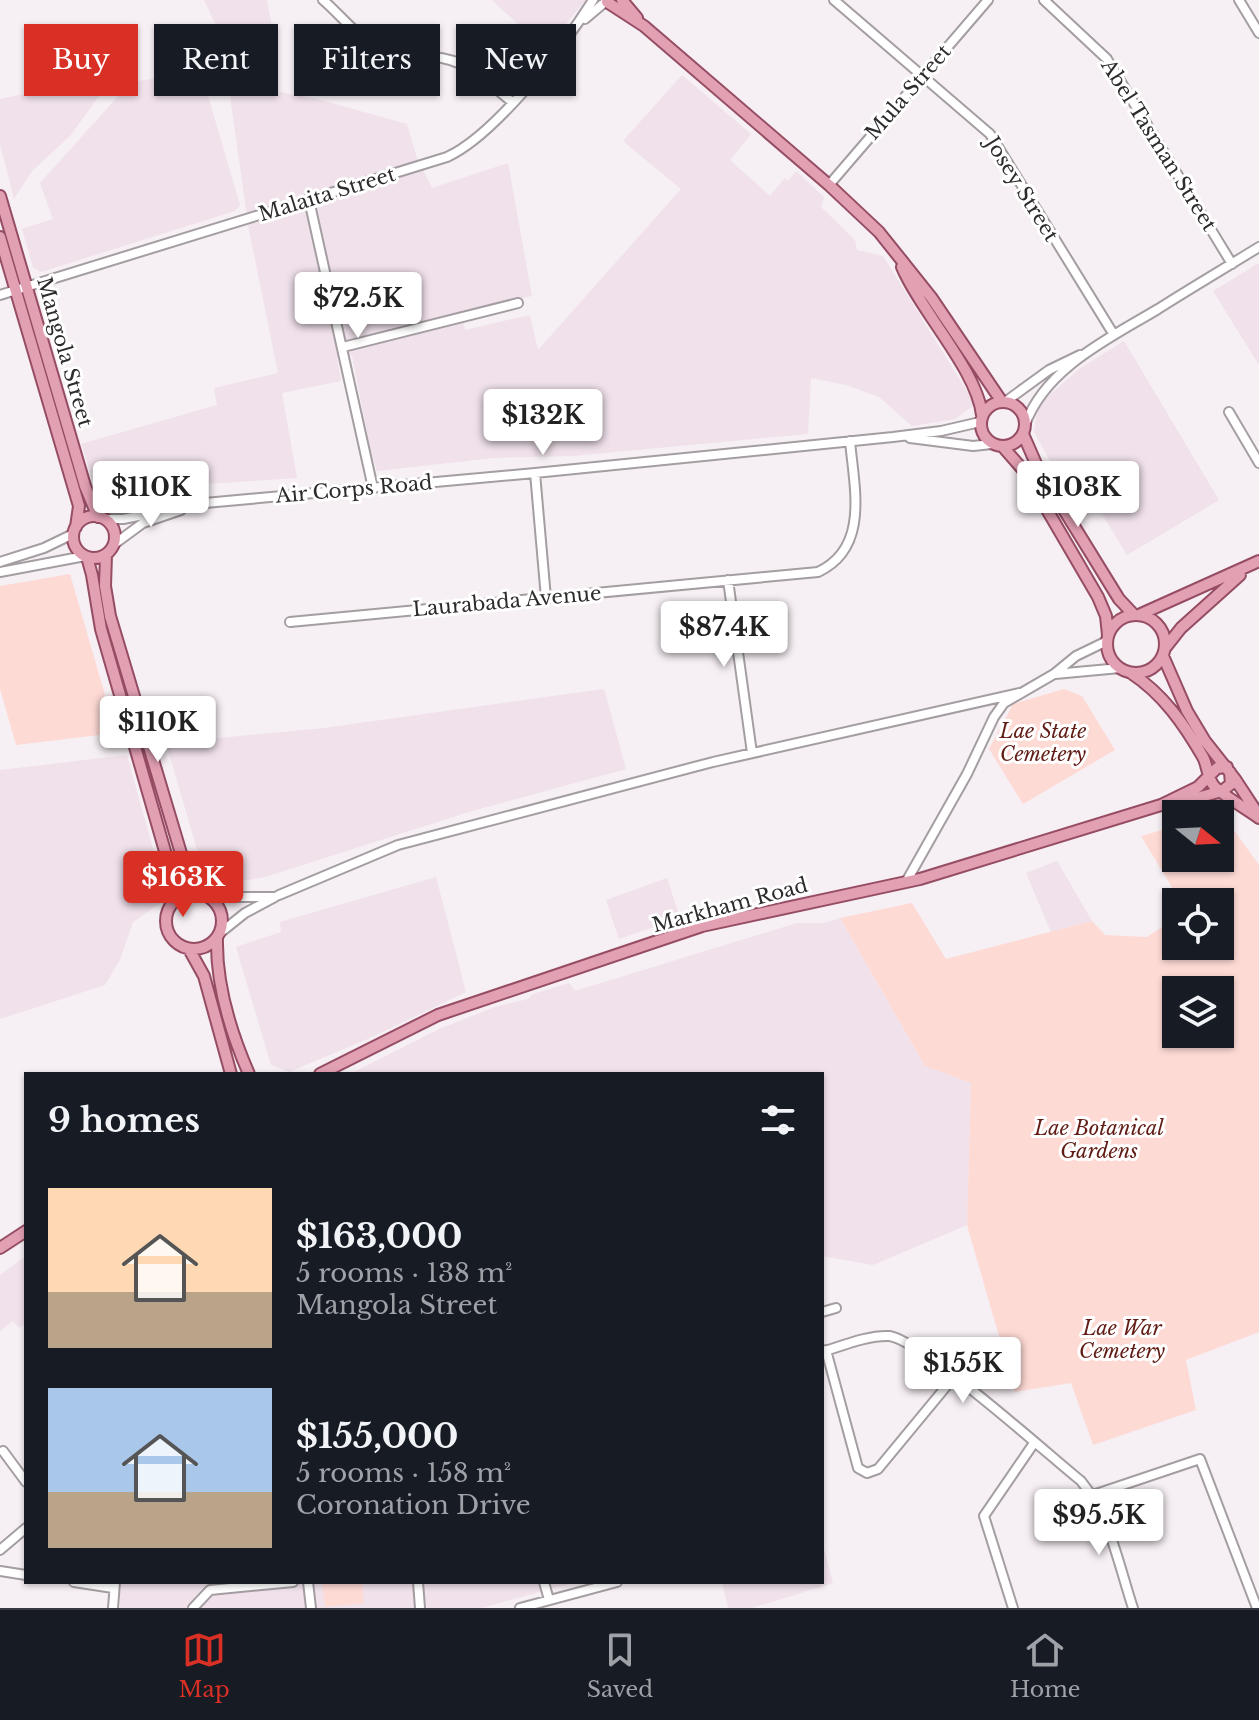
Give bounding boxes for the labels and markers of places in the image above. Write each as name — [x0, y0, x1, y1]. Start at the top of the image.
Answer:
pin: $72.5K — [293, 272, 423, 340]
pin: $132K — [487, 389, 599, 457]
pin: $110K — [95, 461, 207, 529]
pin: $103K — [1022, 461, 1134, 529]
pin: $87.4K — [659, 601, 789, 669]
pin: $110K — [102, 696, 214, 764]
pin: $163K — [127, 851, 239, 919]
pin: $155K — [907, 1337, 1019, 1405]
pin: $95.5K — [1034, 1489, 1164, 1557]

